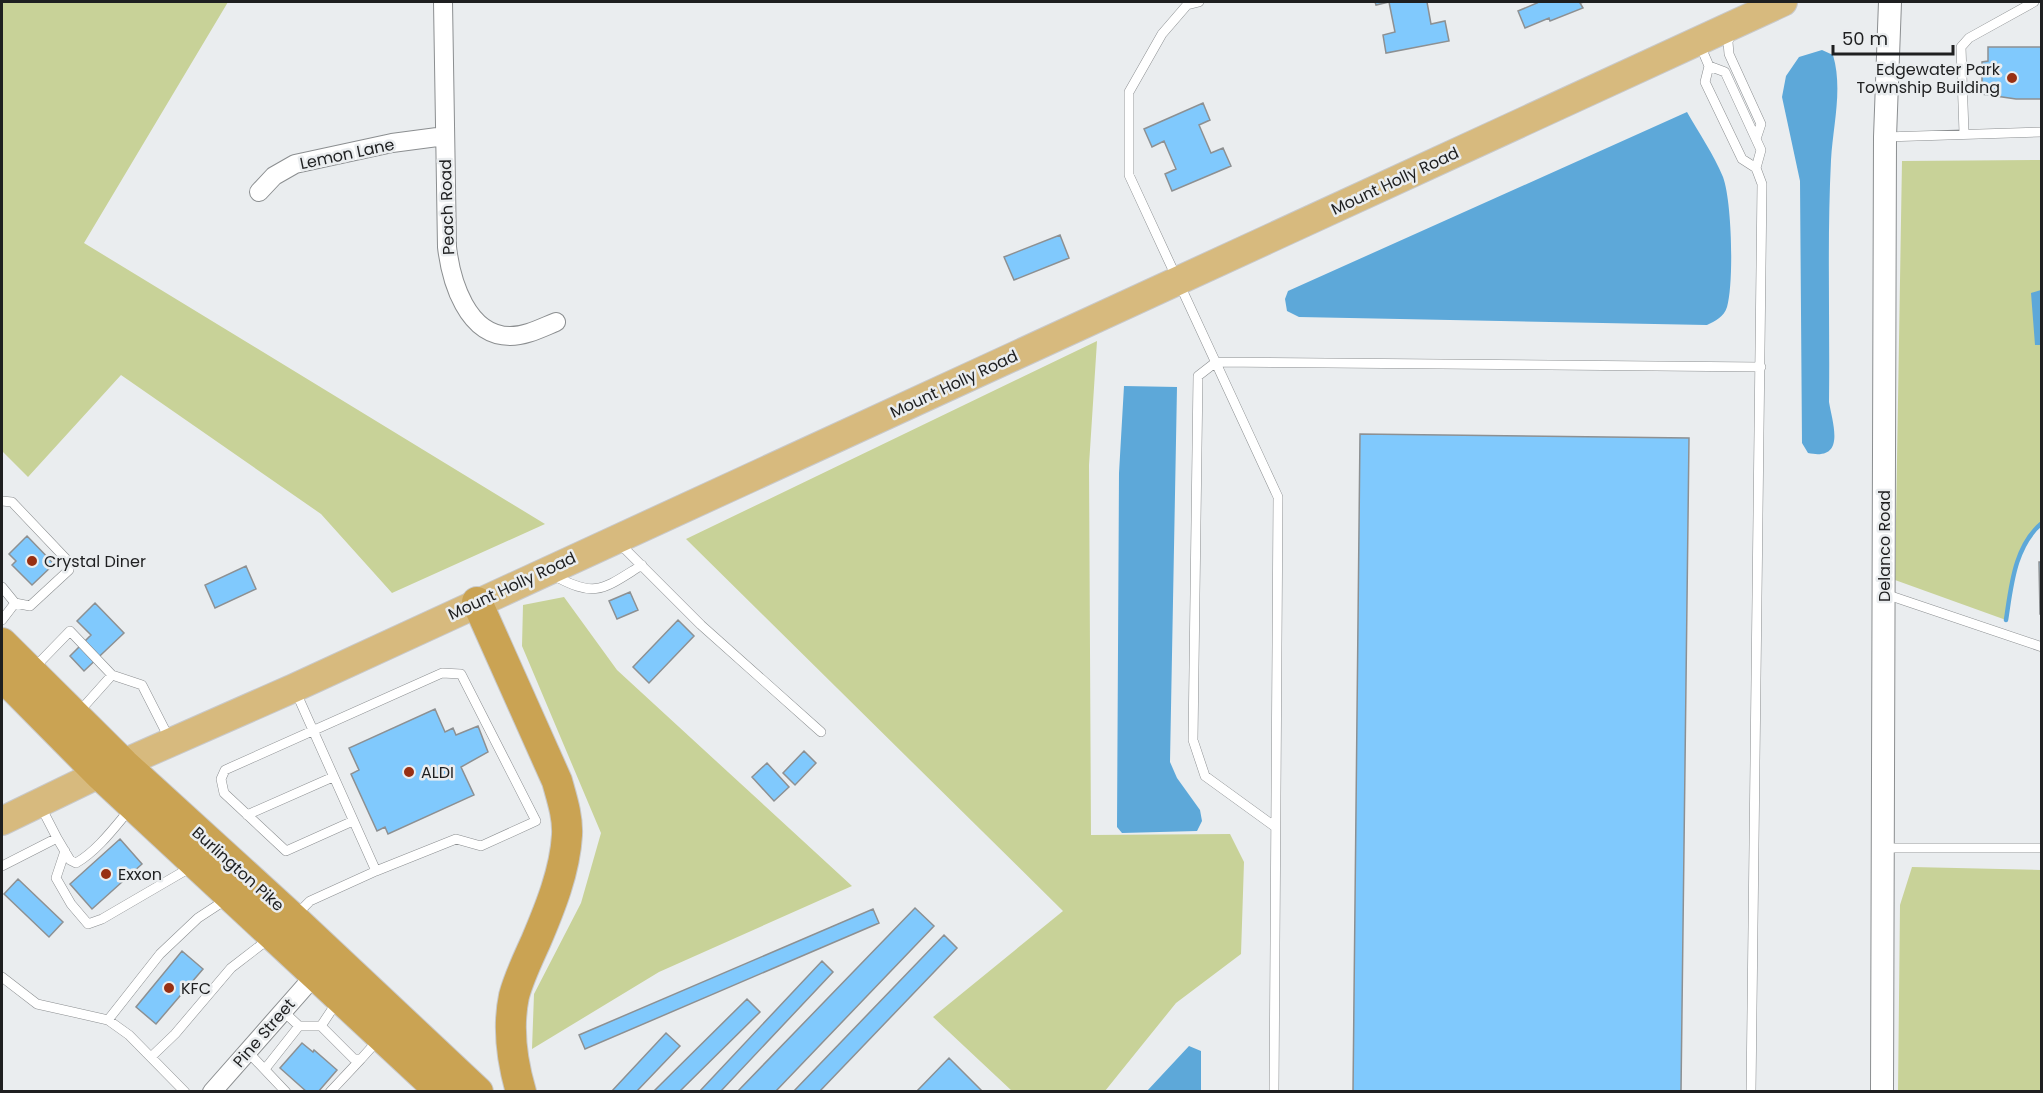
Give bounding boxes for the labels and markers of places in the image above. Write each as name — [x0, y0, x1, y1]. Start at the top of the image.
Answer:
place label: Edgewater Park Township Building — [1856, 58, 2001, 99]
marker: Edgewater Park Township Building — [2005, 71, 2019, 85]
place label: Crystal Diner — [44, 550, 146, 573]
marker: Crystal Diner — [25, 554, 39, 568]
place label: ALDI — [421, 761, 454, 784]
marker: ALDI — [402, 765, 416, 779]
place label: Exxon — [118, 863, 162, 886]
marker: Exxon — [99, 867, 113, 881]
place label: KFC — [181, 977, 211, 1000]
marker: KFC — [162, 981, 176, 995]

